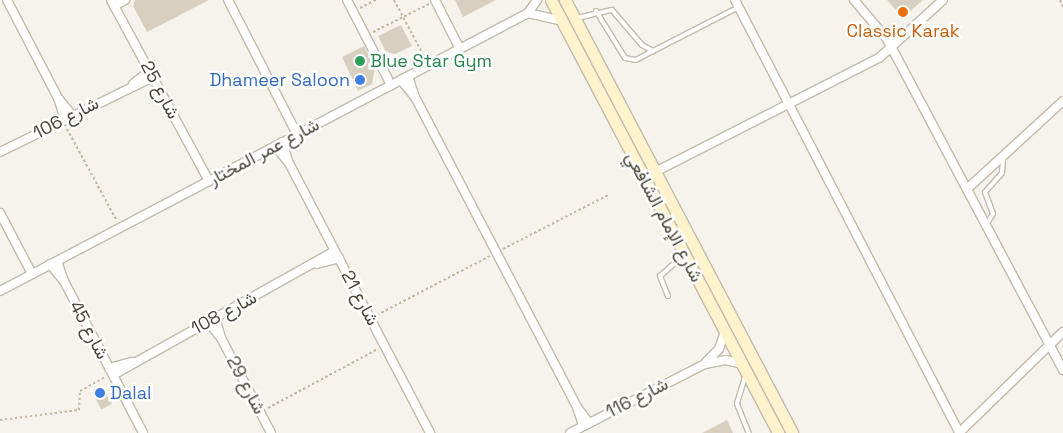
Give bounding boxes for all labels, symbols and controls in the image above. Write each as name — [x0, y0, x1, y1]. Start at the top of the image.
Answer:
marker: Classic Karak — [897, 6, 909, 18]
place label: Classic Karak — [847, 20, 959, 42]
place label: Blue Star Gym — [370, 50, 492, 72]
marker: Blue Star Gym — [354, 55, 366, 67]
street label: شارع 25 — [136, 57, 184, 123]
place label: Dhameer Saloon — [209, 69, 350, 91]
marker: Dhameer Saloon — [354, 74, 366, 86]
street label: شارع 106 — [30, 92, 102, 144]
street label: شارع عمر المختار — [205, 114, 323, 190]
street label: شارع الإمام الشافعي — [621, 148, 707, 286]
street label: شارع 21 — [337, 267, 383, 329]
street label: شارع 108 — [188, 287, 260, 339]
street label: شارع 45 — [65, 297, 113, 363]
street label: شارع 29 — [222, 352, 270, 418]
street label: شارع 116 — [602, 373, 672, 423]
place label: Dalal — [110, 382, 151, 404]
marker: Dalal — [94, 387, 106, 399]

